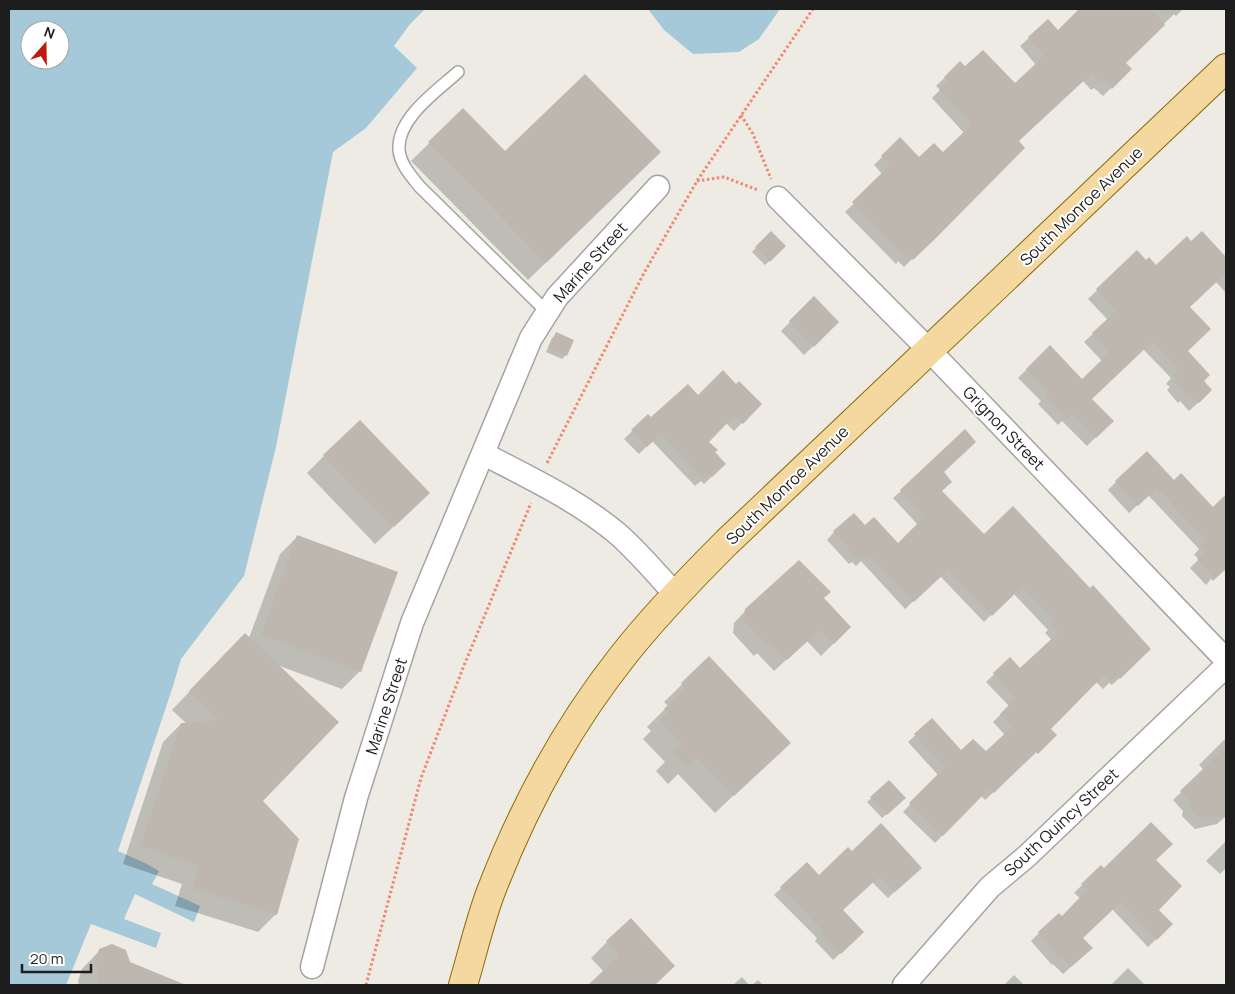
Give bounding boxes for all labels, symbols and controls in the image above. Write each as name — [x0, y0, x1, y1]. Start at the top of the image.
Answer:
north arrow — [20, 20, 70, 70]
text: N — [42, 22, 58, 43]
street label: South Monroe Avenue — [1015, 142, 1147, 270]
street label: Marine Street — [548, 217, 632, 307]
street label: Grignon Street — [958, 381, 1050, 475]
street label: South Monroe Avenue — [721, 421, 853, 549]
street label: Marine Street — [360, 655, 412, 757]
street label: South Quincy Street — [999, 763, 1123, 881]
scale bar — [22, 942, 91, 974]
text: 20 m — [30, 948, 63, 969]

